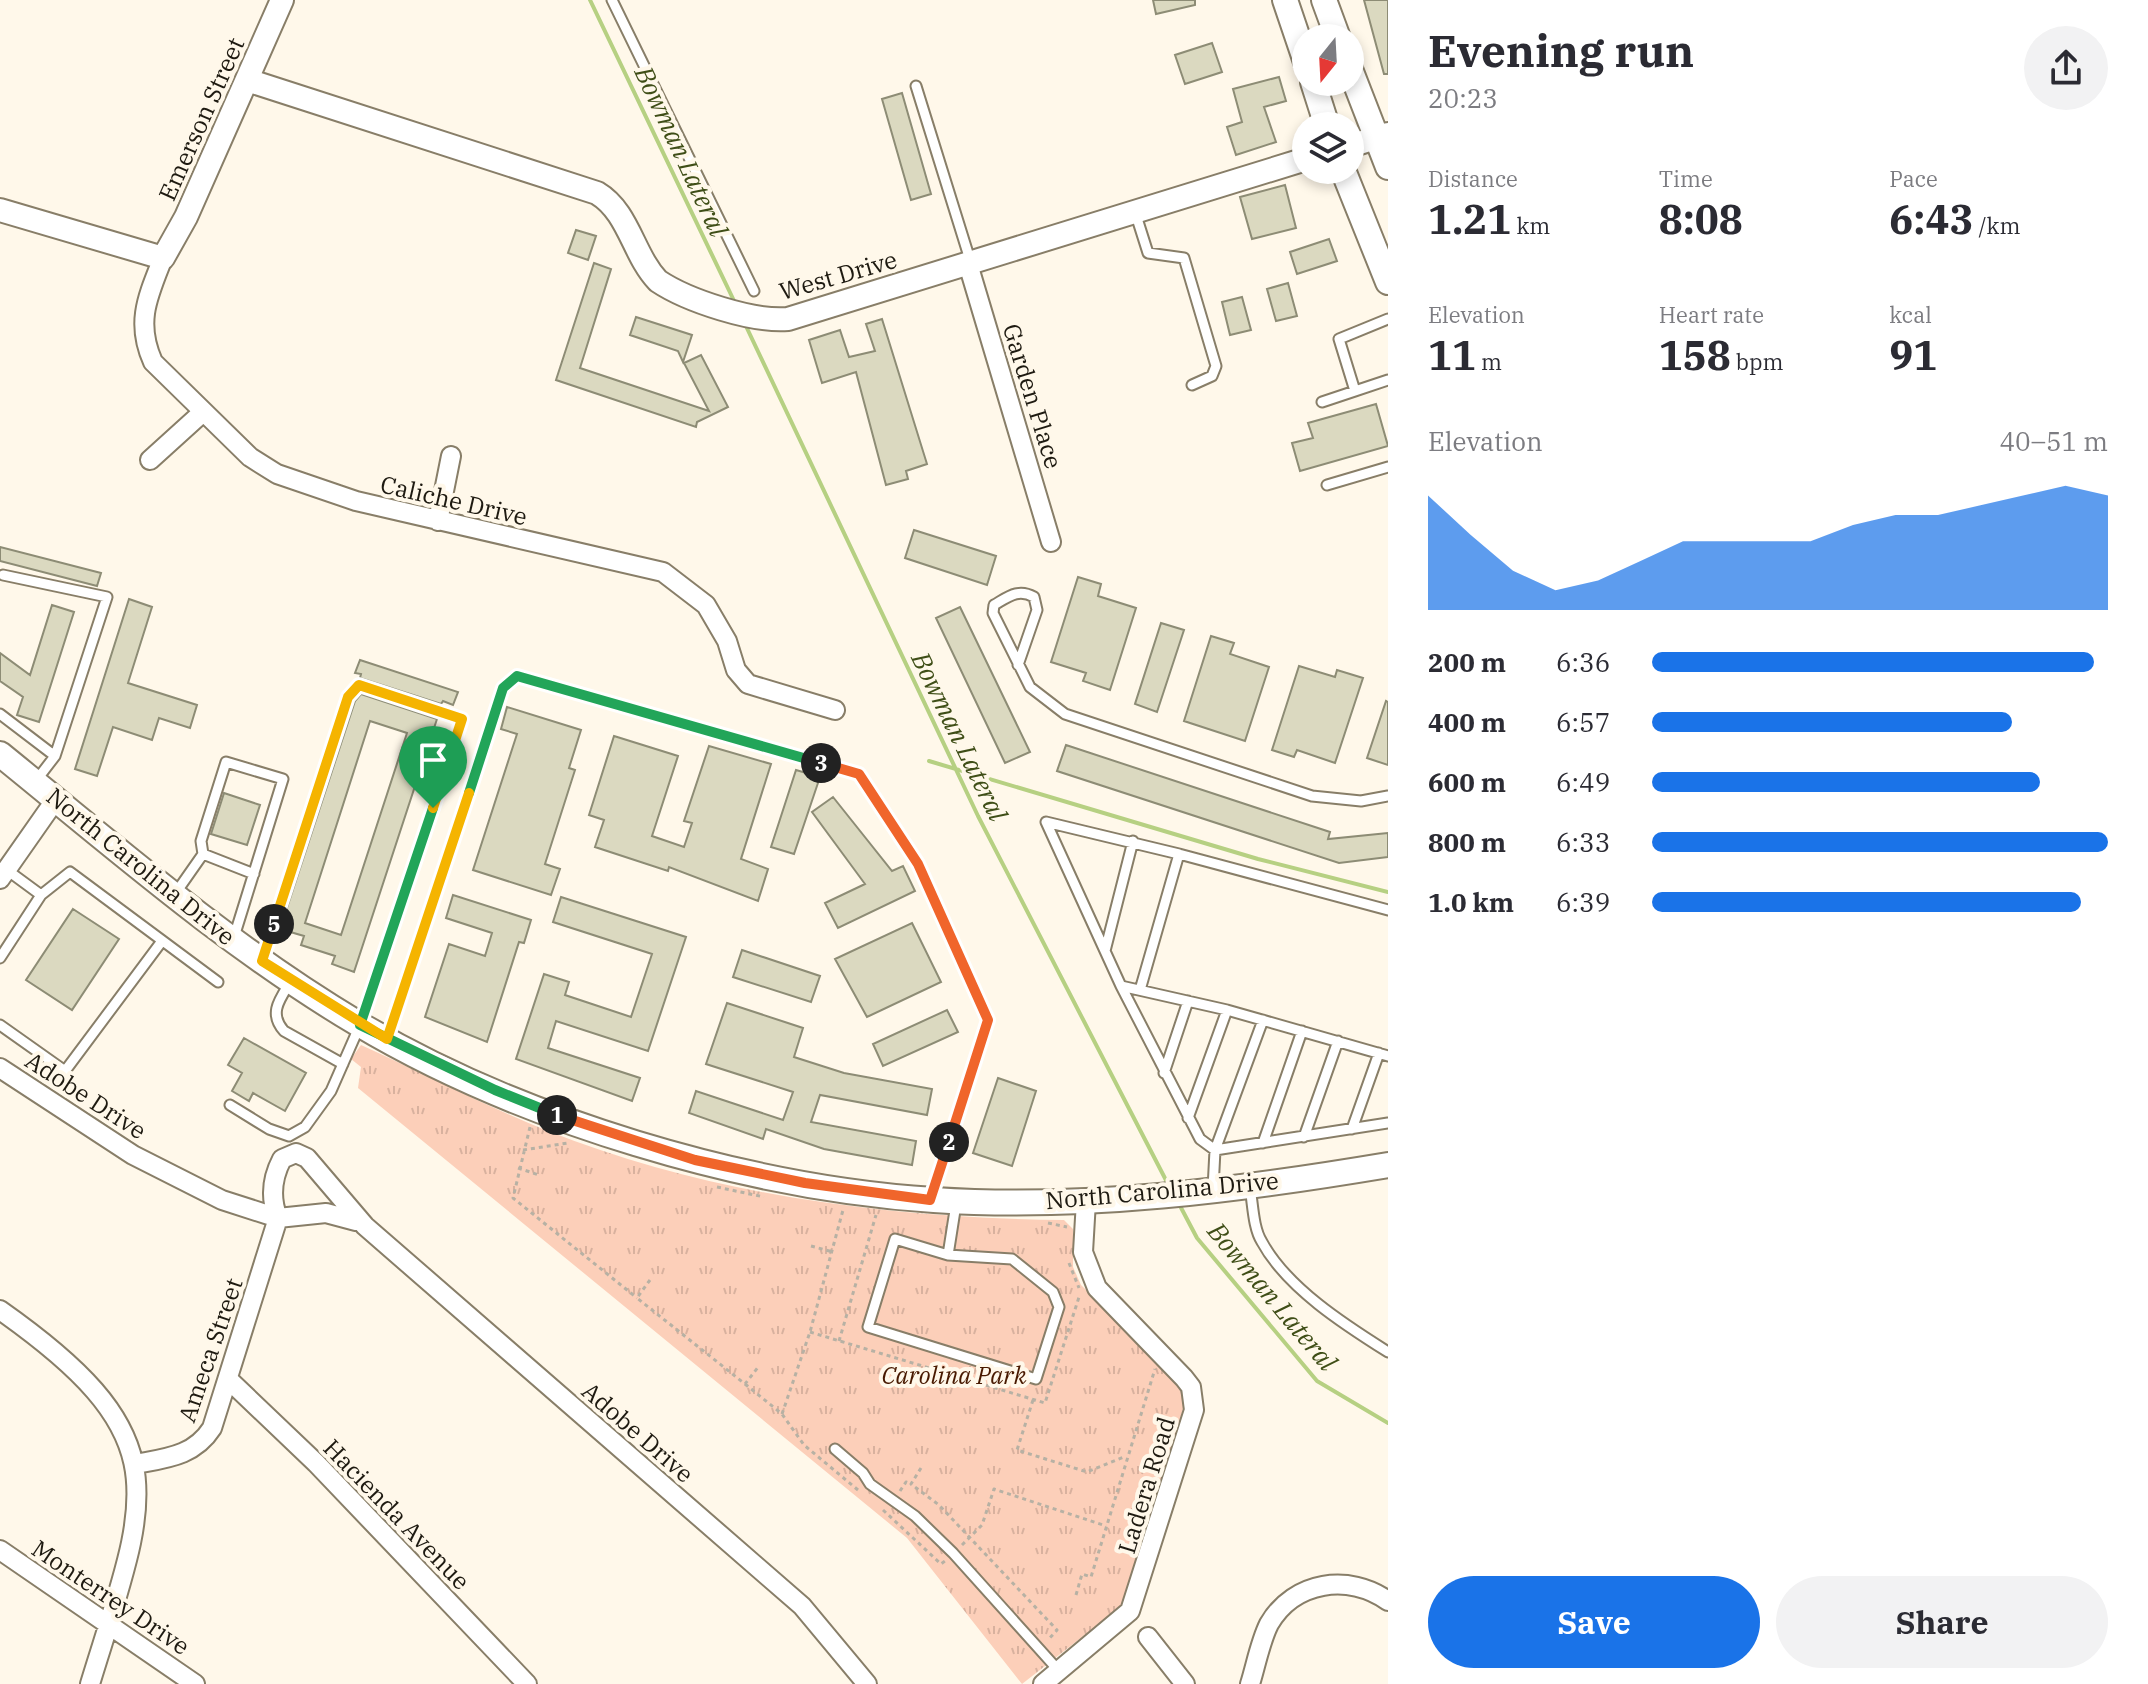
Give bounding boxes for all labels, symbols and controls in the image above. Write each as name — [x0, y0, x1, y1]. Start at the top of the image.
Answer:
text: Evening run — [1428, 22, 1694, 79]
north arrow — [1292, 24, 1364, 96]
map controls — [1292, 24, 1364, 184]
button: share — [2024, 26, 2108, 110]
street label: Emerson Street — [151, 32, 251, 206]
water label: Bowman Lateral — [627, 59, 737, 242]
text: 20:23 — [1428, 81, 1498, 115]
button: layers — [1292, 112, 1364, 184]
text: Distance — [1428, 164, 1518, 193]
text: Time — [1659, 164, 1713, 193]
text: Pace — [1889, 164, 1938, 193]
text: 1.21 — [1428, 193, 1511, 245]
text: 8:08 — [1659, 193, 1743, 245]
text: 6:43 — [1889, 193, 1973, 245]
text: km — [1511, 211, 1550, 240]
text: /km — [1973, 211, 2020, 240]
street label: West Drive — [775, 243, 901, 307]
text: Elevation — [1428, 300, 1525, 329]
text: Heart rate — [1659, 300, 1764, 329]
text: kcal — [1889, 300, 1932, 329]
street label: Garden Place — [996, 320, 1070, 472]
text: 11 — [1428, 329, 1476, 381]
text: 158 — [1659, 329, 1731, 381]
text: 91 — [1889, 329, 1937, 381]
text: m — [1476, 347, 1502, 376]
text: bpm — [1731, 347, 1783, 376]
text: Elevation — [1428, 424, 1543, 458]
text: 40–51 m — [2000, 424, 2108, 458]
street label: Caliche Drive — [378, 468, 530, 532]
water label: Bowman Lateral — [904, 645, 1016, 827]
text: 200 m — [1428, 645, 1506, 679]
text: 6:36 — [1556, 645, 1610, 679]
text: 400 m — [1428, 705, 1506, 739]
text: 6:57 — [1556, 705, 1610, 739]
pin — [399, 726, 467, 808]
icon: arrive — [411, 738, 455, 782]
pin: 3 — [801, 743, 841, 783]
text: 3 — [814, 748, 828, 777]
text: 600 m — [1428, 765, 1506, 799]
text: 6:49 — [1556, 765, 1610, 799]
street label: North Carolina Drive — [40, 780, 242, 952]
text: 800 m — [1428, 825, 1506, 859]
text: 6:33 — [1556, 825, 1610, 859]
text: 1.0 km — [1428, 885, 1514, 919]
text: 6:39 — [1556, 885, 1610, 919]
pin: 5 — [254, 904, 294, 944]
text: 5 — [267, 909, 281, 938]
street label: Adobe Drive — [19, 1044, 153, 1146]
pin: 1 — [537, 1095, 577, 1135]
text: 1 — [550, 1100, 564, 1129]
pin: 2 — [929, 1122, 969, 1162]
text: 2 — [942, 1127, 956, 1156]
street label: North Carolina Drive — [1044, 1164, 1280, 1216]
water label: Bowman Lateral — [1200, 1214, 1346, 1378]
street label: Ameca Street — [170, 1274, 250, 1426]
park label: Carolina Park — [882, 1359, 1027, 1391]
street label: Adobe Drive — [575, 1375, 701, 1489]
street label: Ladera Road — [1110, 1413, 1182, 1557]
street label: Hacienda Avenue — [317, 1432, 477, 1596]
street label: Monterrey Drive — [26, 1532, 196, 1662]
button: Save — [1428, 1576, 1760, 1668]
button: Share — [1776, 1576, 2108, 1668]

